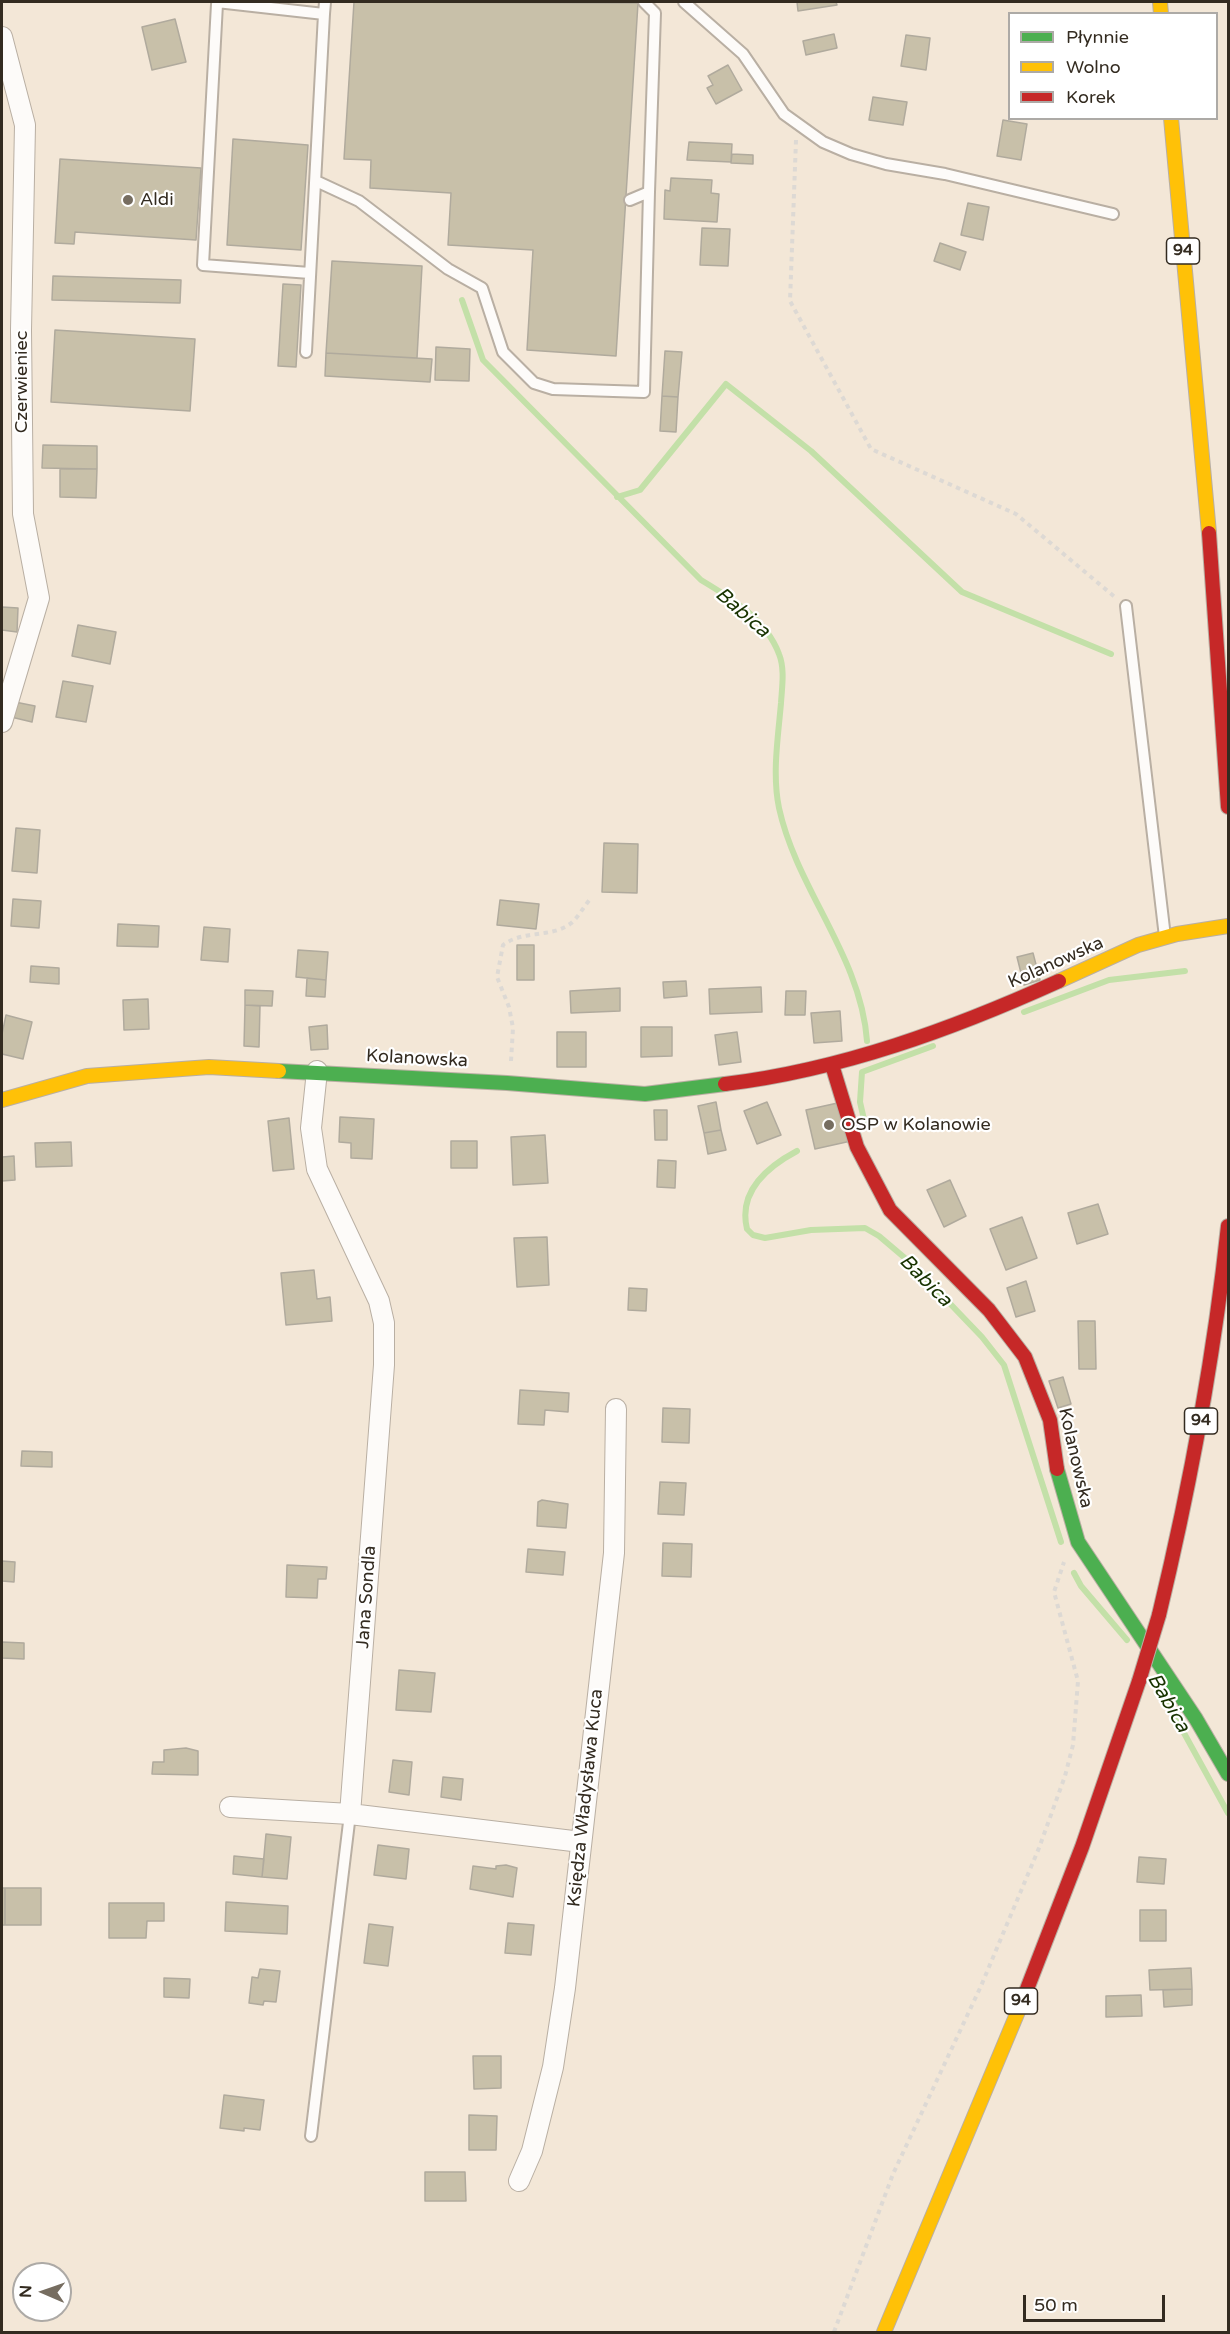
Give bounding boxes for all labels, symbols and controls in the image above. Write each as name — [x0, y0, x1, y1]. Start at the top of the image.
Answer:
legend — [1008, 12, 1218, 120]
text: Płynnie — [1066, 26, 1129, 48]
text: Wolno — [1066, 56, 1121, 78]
text: Korek — [1066, 86, 1116, 108]
place label: Aldi — [140, 189, 174, 211]
marker: Aldi — [121, 193, 135, 207]
road number: 94 — [1166, 238, 1200, 264]
street label: Czerwieniec — [11, 331, 33, 433]
water label: Babica — [710, 583, 774, 643]
street label: Kolanowska — [1005, 932, 1107, 994]
street label: Kolanowska — [365, 1046, 469, 1072]
place label: OSP w Kolanowie — [841, 1114, 991, 1136]
marker: OSP w Kolanowie — [822, 1118, 836, 1132]
water label: Babica — [894, 1250, 956, 1312]
street label: Kolanowska — [1053, 1406, 1097, 1510]
road number: 94 — [1184, 1408, 1218, 1434]
street label: Jana Sondla — [353, 1545, 381, 1649]
water label: Babica — [1141, 1669, 1195, 1737]
street label: Księdza Władysława Kuca — [564, 1688, 608, 1908]
road number: 94 — [1004, 1988, 1038, 2014]
north arrow — [12, 2262, 72, 2322]
scale bar — [1026, 2283, 1168, 2321]
text: N — [16, 2285, 36, 2298]
text: 50 m — [1034, 2294, 1078, 2316]

